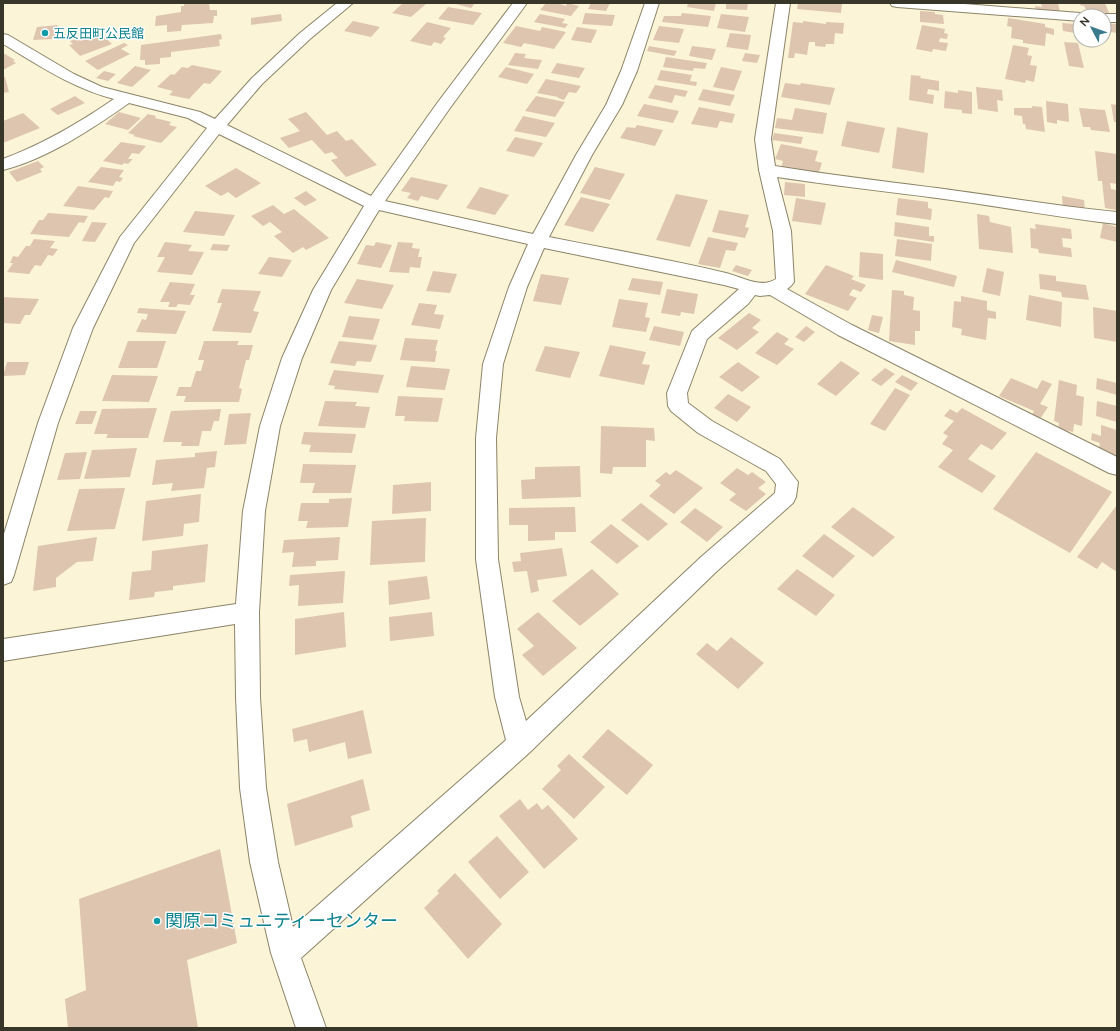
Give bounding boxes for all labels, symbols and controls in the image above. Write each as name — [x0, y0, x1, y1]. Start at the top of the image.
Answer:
north arrow — [1072, 8, 1112, 48]
text: N — [1077, 14, 1093, 29]
place label: 五反田町公民館 — [53, 26, 144, 41]
marker: 五反田町公民館 — [40, 28, 50, 38]
place label: 関原コミュニティーセンター — [165, 910, 398, 932]
marker: 関原コミュニティーセンター — [152, 916, 162, 926]

